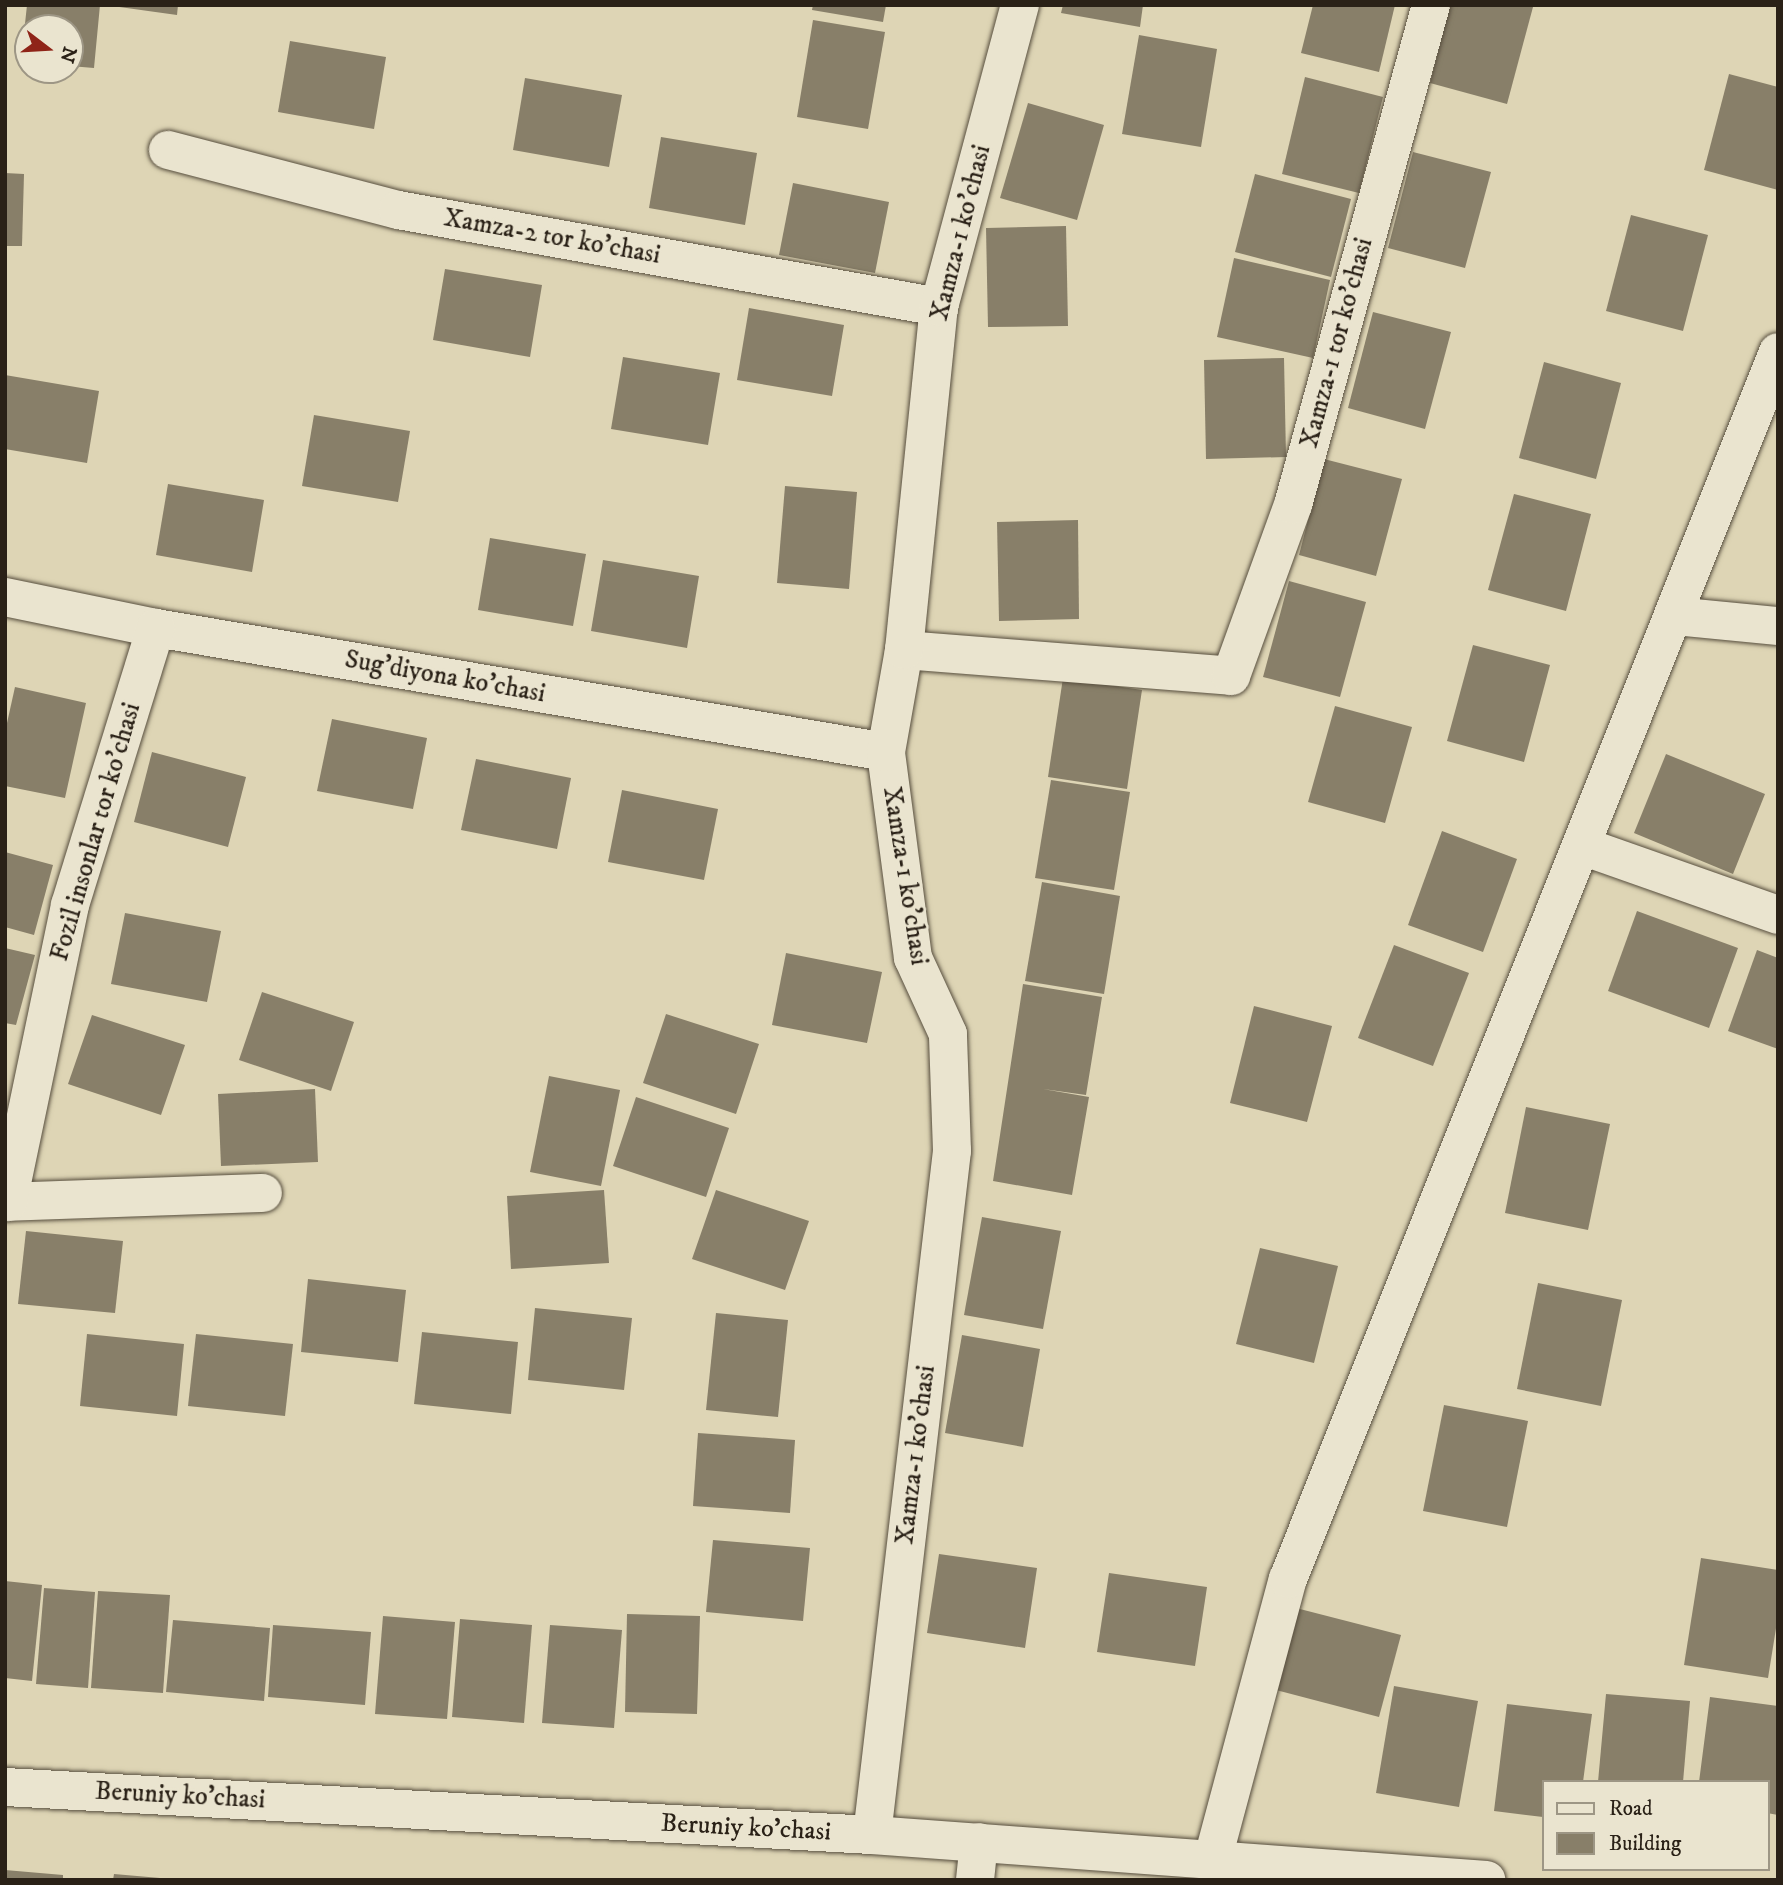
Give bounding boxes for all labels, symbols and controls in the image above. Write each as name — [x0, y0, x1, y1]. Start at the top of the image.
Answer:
north arrow — [14, 14, 84, 84]
text: N — [54, 44, 81, 66]
street label: Xamza-1 ko'chasi — [924, 142, 998, 324]
street label: Xamza-2 tor ko'chasi — [441, 203, 663, 271]
street label: Xamza-1 tor ko'chasi — [1294, 235, 1380, 451]
street label: Sug'diyona ko'chasi — [342, 644, 548, 710]
street label: Fozil insonlar tor ko'chasi — [44, 699, 148, 965]
street label: Xamza-1 ko'chasi — [876, 785, 934, 967]
street label: Xamza-1 ko'chasi — [890, 1364, 942, 1546]
street label: Beruniy ko'chasi — [94, 1776, 266, 1816]
legend — [1542, 1780, 1769, 1871]
text: Road — [1609, 1796, 1653, 1822]
street label: Beruniy ko'chasi — [660, 1808, 832, 1848]
text: Building — [1609, 1831, 1681, 1857]

